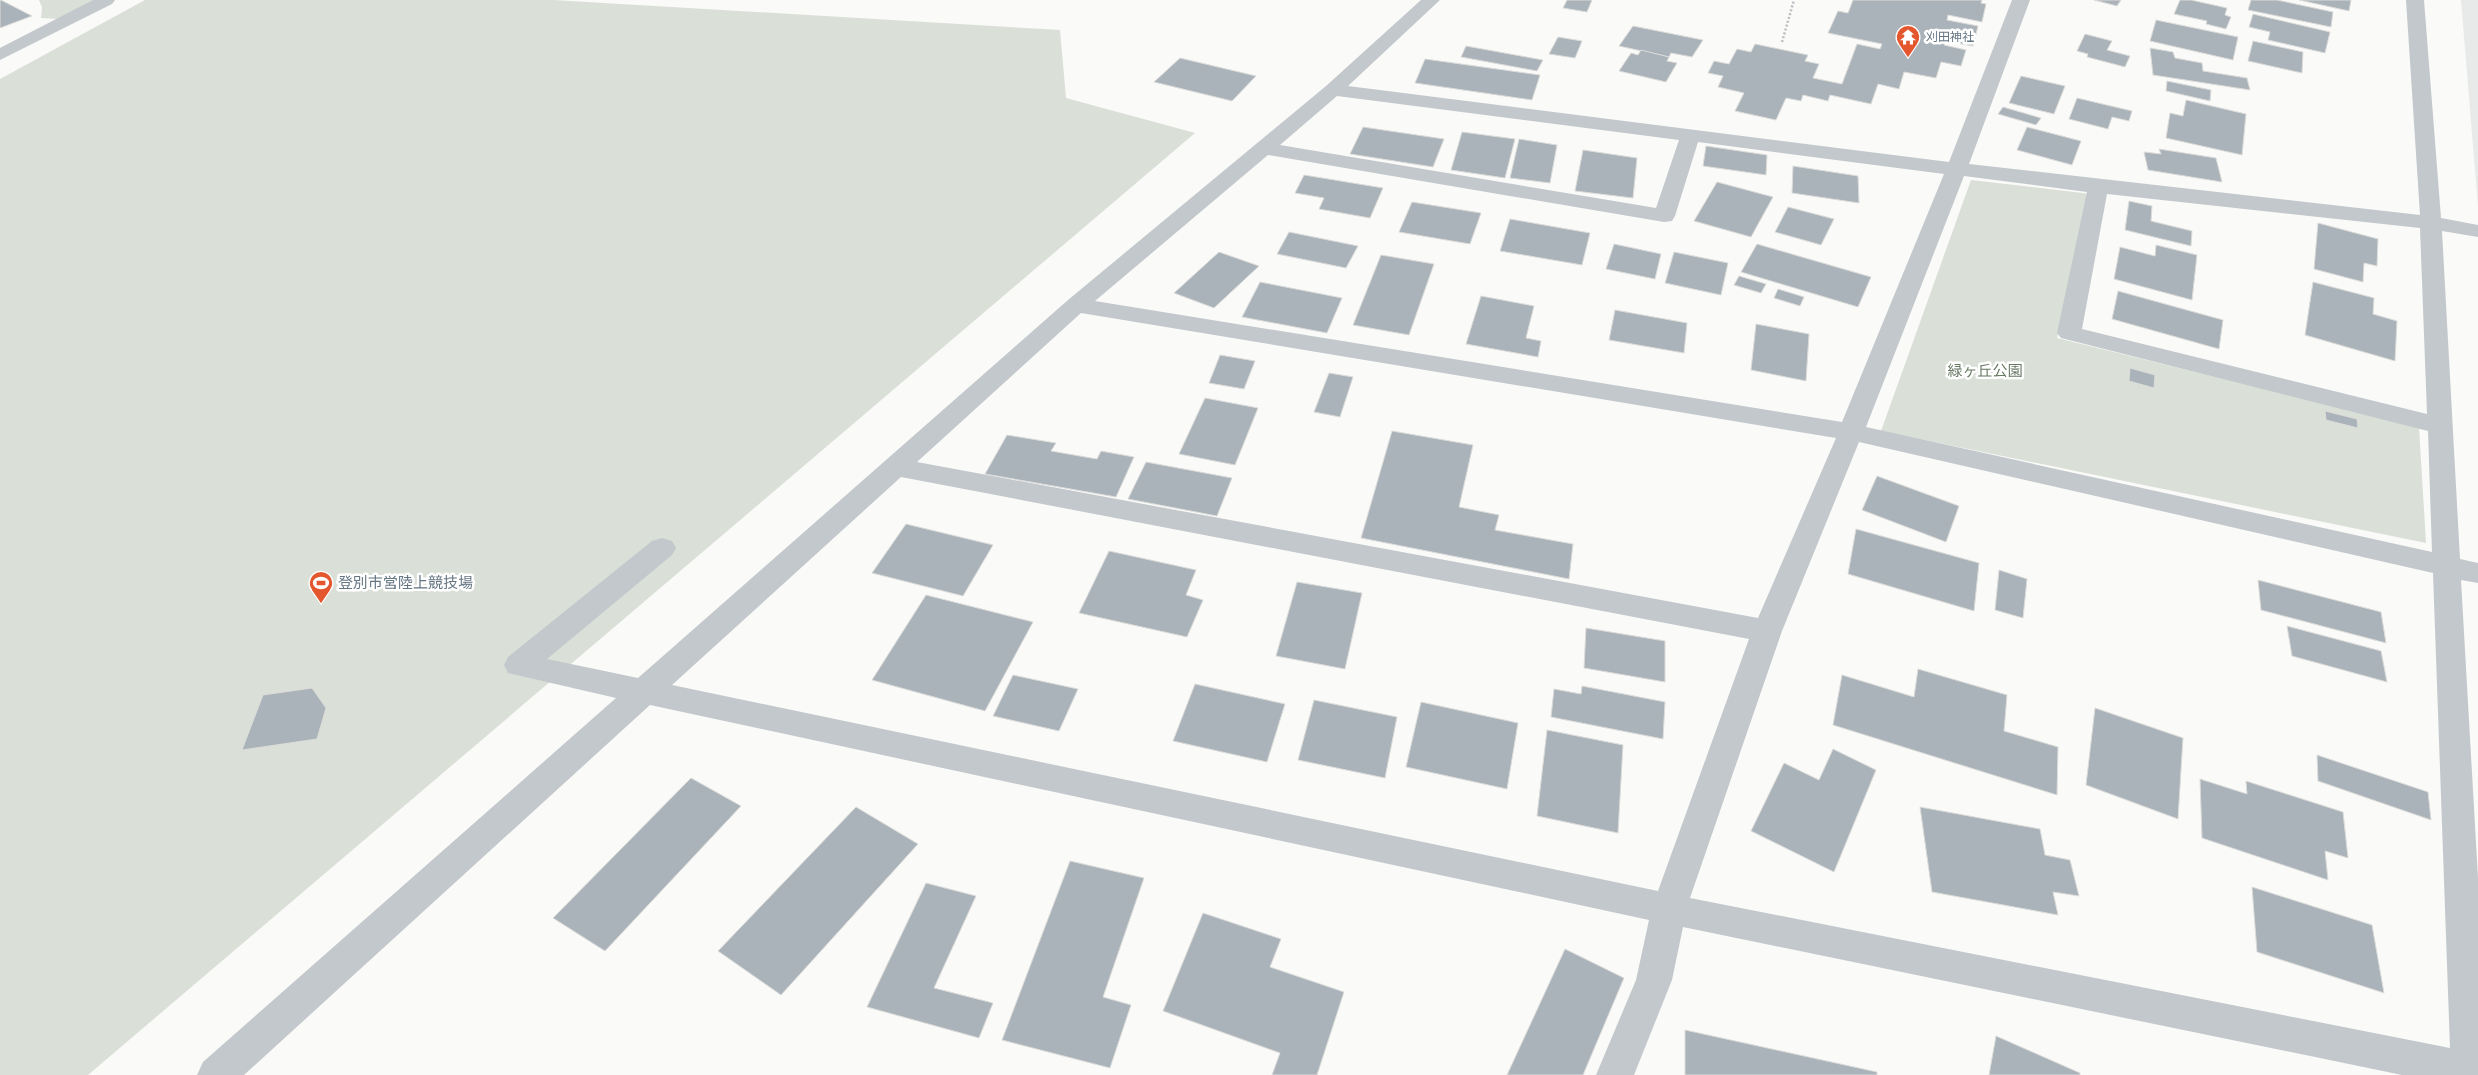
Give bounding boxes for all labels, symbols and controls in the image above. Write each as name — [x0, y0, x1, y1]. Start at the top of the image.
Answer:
temple icon: 刈田神社 — [1895, 24, 1921, 58]
place label: 刈田神社 — [1926, 30, 1974, 44]
park label: 緑ヶ丘公園 — [1947, 362, 2023, 380]
sports icon: 登別市営陸上競技場 — [308, 570, 334, 604]
place label: 登別市営陸上競技場 — [338, 574, 473, 592]

